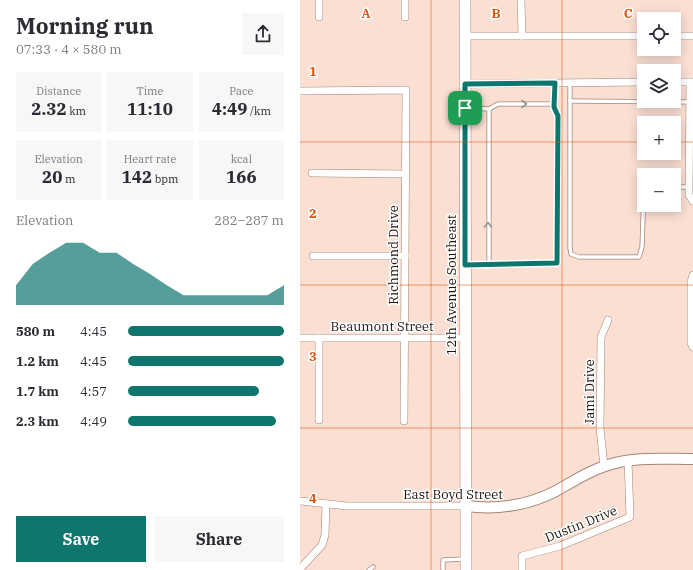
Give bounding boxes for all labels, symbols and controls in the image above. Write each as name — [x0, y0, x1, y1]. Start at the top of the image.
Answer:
text: A — [361, 5, 371, 22]
text: B — [491, 5, 501, 22]
text: C — [624, 5, 633, 22]
text: Morning run — [16, 11, 154, 40]
map controls — [637, 12, 681, 212]
button: locate — [637, 12, 681, 56]
button: share — [242, 13, 284, 55]
text: 07:33 · 4 × 580 m — [16, 41, 122, 58]
text: 1 — [309, 63, 317, 80]
button: layers — [637, 64, 681, 108]
text: Distance — [36, 84, 81, 98]
text: Time — [136, 84, 164, 98]
text: Pace — [229, 84, 253, 98]
pin — [448, 91, 482, 125]
icon: arrive — [454, 97, 476, 119]
text: 2.32 — [31, 98, 67, 120]
text: 11:10 — [127, 98, 173, 120]
text: 4:49 — [212, 98, 247, 120]
one-way arrow — [521, 100, 527, 108]
text: km — [67, 104, 86, 118]
text: /km — [247, 104, 271, 118]
button: + — [637, 116, 681, 160]
text: Elevation — [34, 152, 83, 166]
text: Heart rate — [124, 152, 176, 166]
text: kcal — [231, 152, 252, 166]
text: 20 — [42, 166, 62, 188]
text: 142 — [122, 166, 152, 188]
text: 166 — [226, 166, 257, 188]
button: − — [637, 168, 681, 212]
text: m — [62, 172, 75, 186]
text: bpm — [152, 172, 178, 186]
text: 2 — [309, 205, 317, 222]
street label: Richmond Drive — [385, 205, 402, 305]
text: Elevation — [16, 212, 73, 229]
text: 282–287 m — [214, 212, 284, 229]
street label: 12th Avenue Southeast — [443, 214, 460, 355]
one-way arrow — [484, 222, 492, 228]
street label: Beaumont Street — [330, 318, 434, 335]
text: 580 m — [16, 323, 55, 340]
text: 4:45 — [80, 323, 107, 340]
text: 3 — [309, 348, 317, 365]
text: 1.2 km — [16, 353, 59, 370]
text: 4:45 — [80, 353, 107, 370]
street label: Jami Drive — [581, 359, 598, 425]
text: 1.7 km — [16, 383, 59, 400]
text: 4:57 — [80, 383, 107, 400]
text: 2.3 km — [16, 413, 59, 430]
text: 4:49 — [80, 413, 107, 430]
street label: East Boyd Street — [403, 486, 503, 503]
text: 4 — [309, 490, 317, 507]
street label: Dustin Drive — [542, 502, 620, 546]
button: Save — [16, 516, 146, 562]
button: Share — [154, 516, 284, 562]

